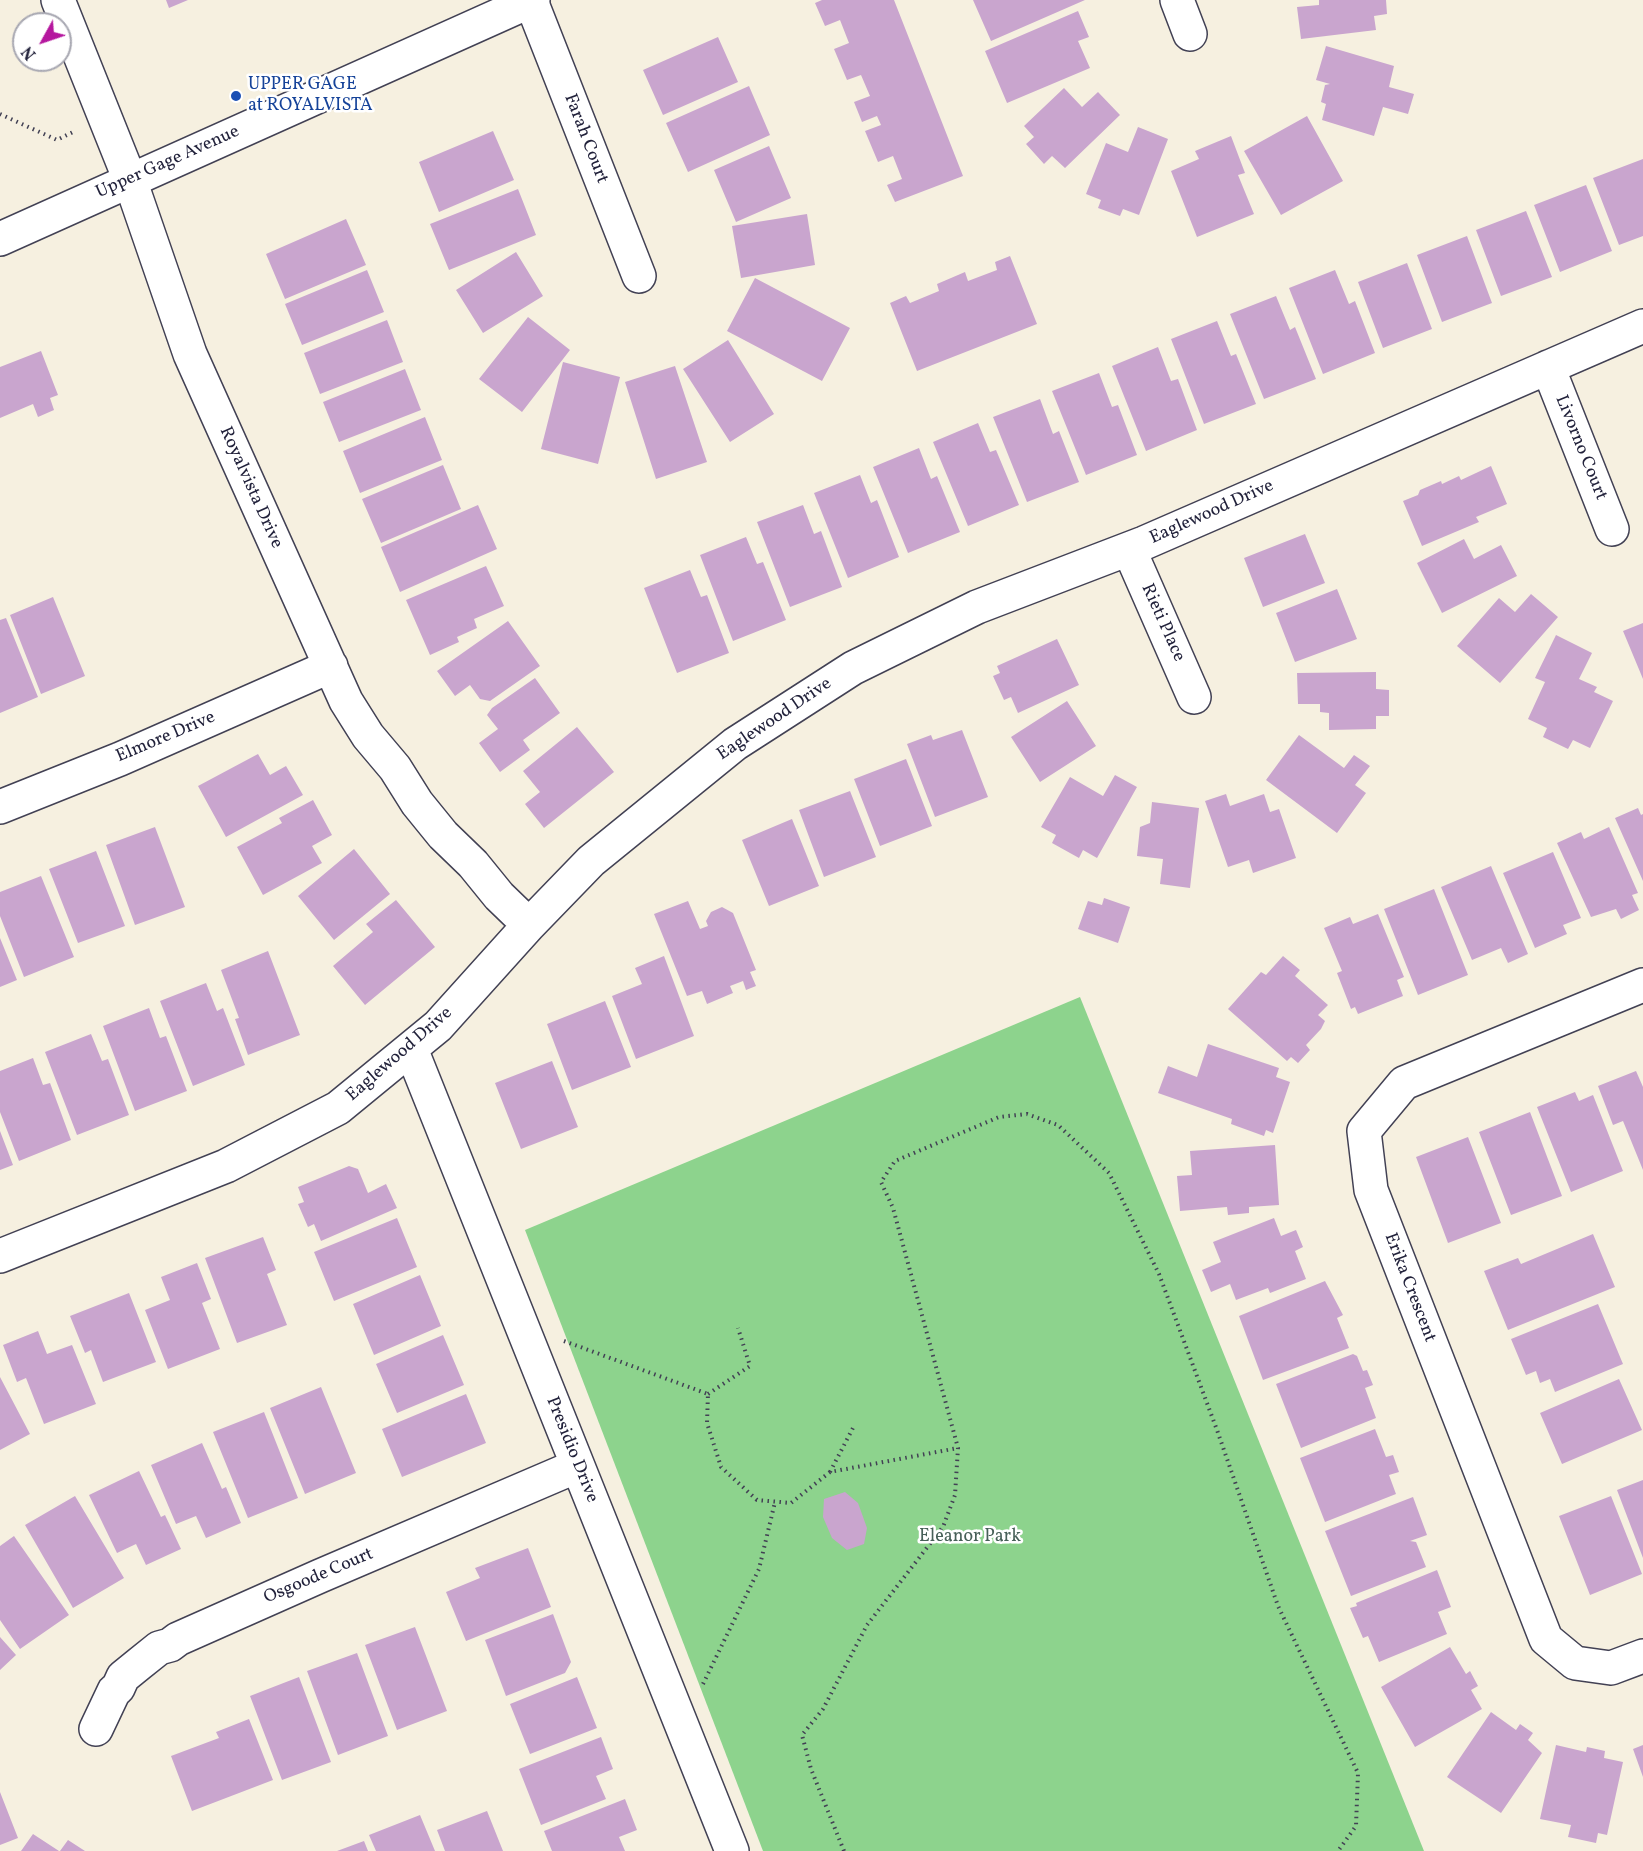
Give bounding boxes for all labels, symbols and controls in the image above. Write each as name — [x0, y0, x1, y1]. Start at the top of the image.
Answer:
north arrow — [12, 12, 72, 72]
text: N — [18, 41, 42, 64]
place label: UPPER GAGE at ROYALVISTA — [248, 75, 373, 118]
marker: UPPER GAGE at ROYALVISTA — [229, 89, 243, 103]
street label: Farah Court — [558, 91, 612, 187]
street label: Upper Gage Avenue — [93, 122, 243, 204]
street label: Livorno Court — [1549, 392, 1611, 504]
street label: Royalvista Drive — [214, 424, 286, 552]
street label: Eaglewood Drive — [1147, 476, 1277, 550]
street label: Rieti Place — [1135, 581, 1189, 665]
street label: Eaglewood Drive — [714, 674, 836, 766]
street label: Elmore Drive — [113, 707, 219, 769]
street label: Eaglewood Drive — [343, 1003, 457, 1107]
street label: Erika Crescent — [1378, 1230, 1440, 1346]
street label: Presidio Drive — [540, 1394, 602, 1506]
park label: Eleanor Park — [919, 1527, 1021, 1549]
street label: Osgoode Court — [261, 1544, 377, 1610]

